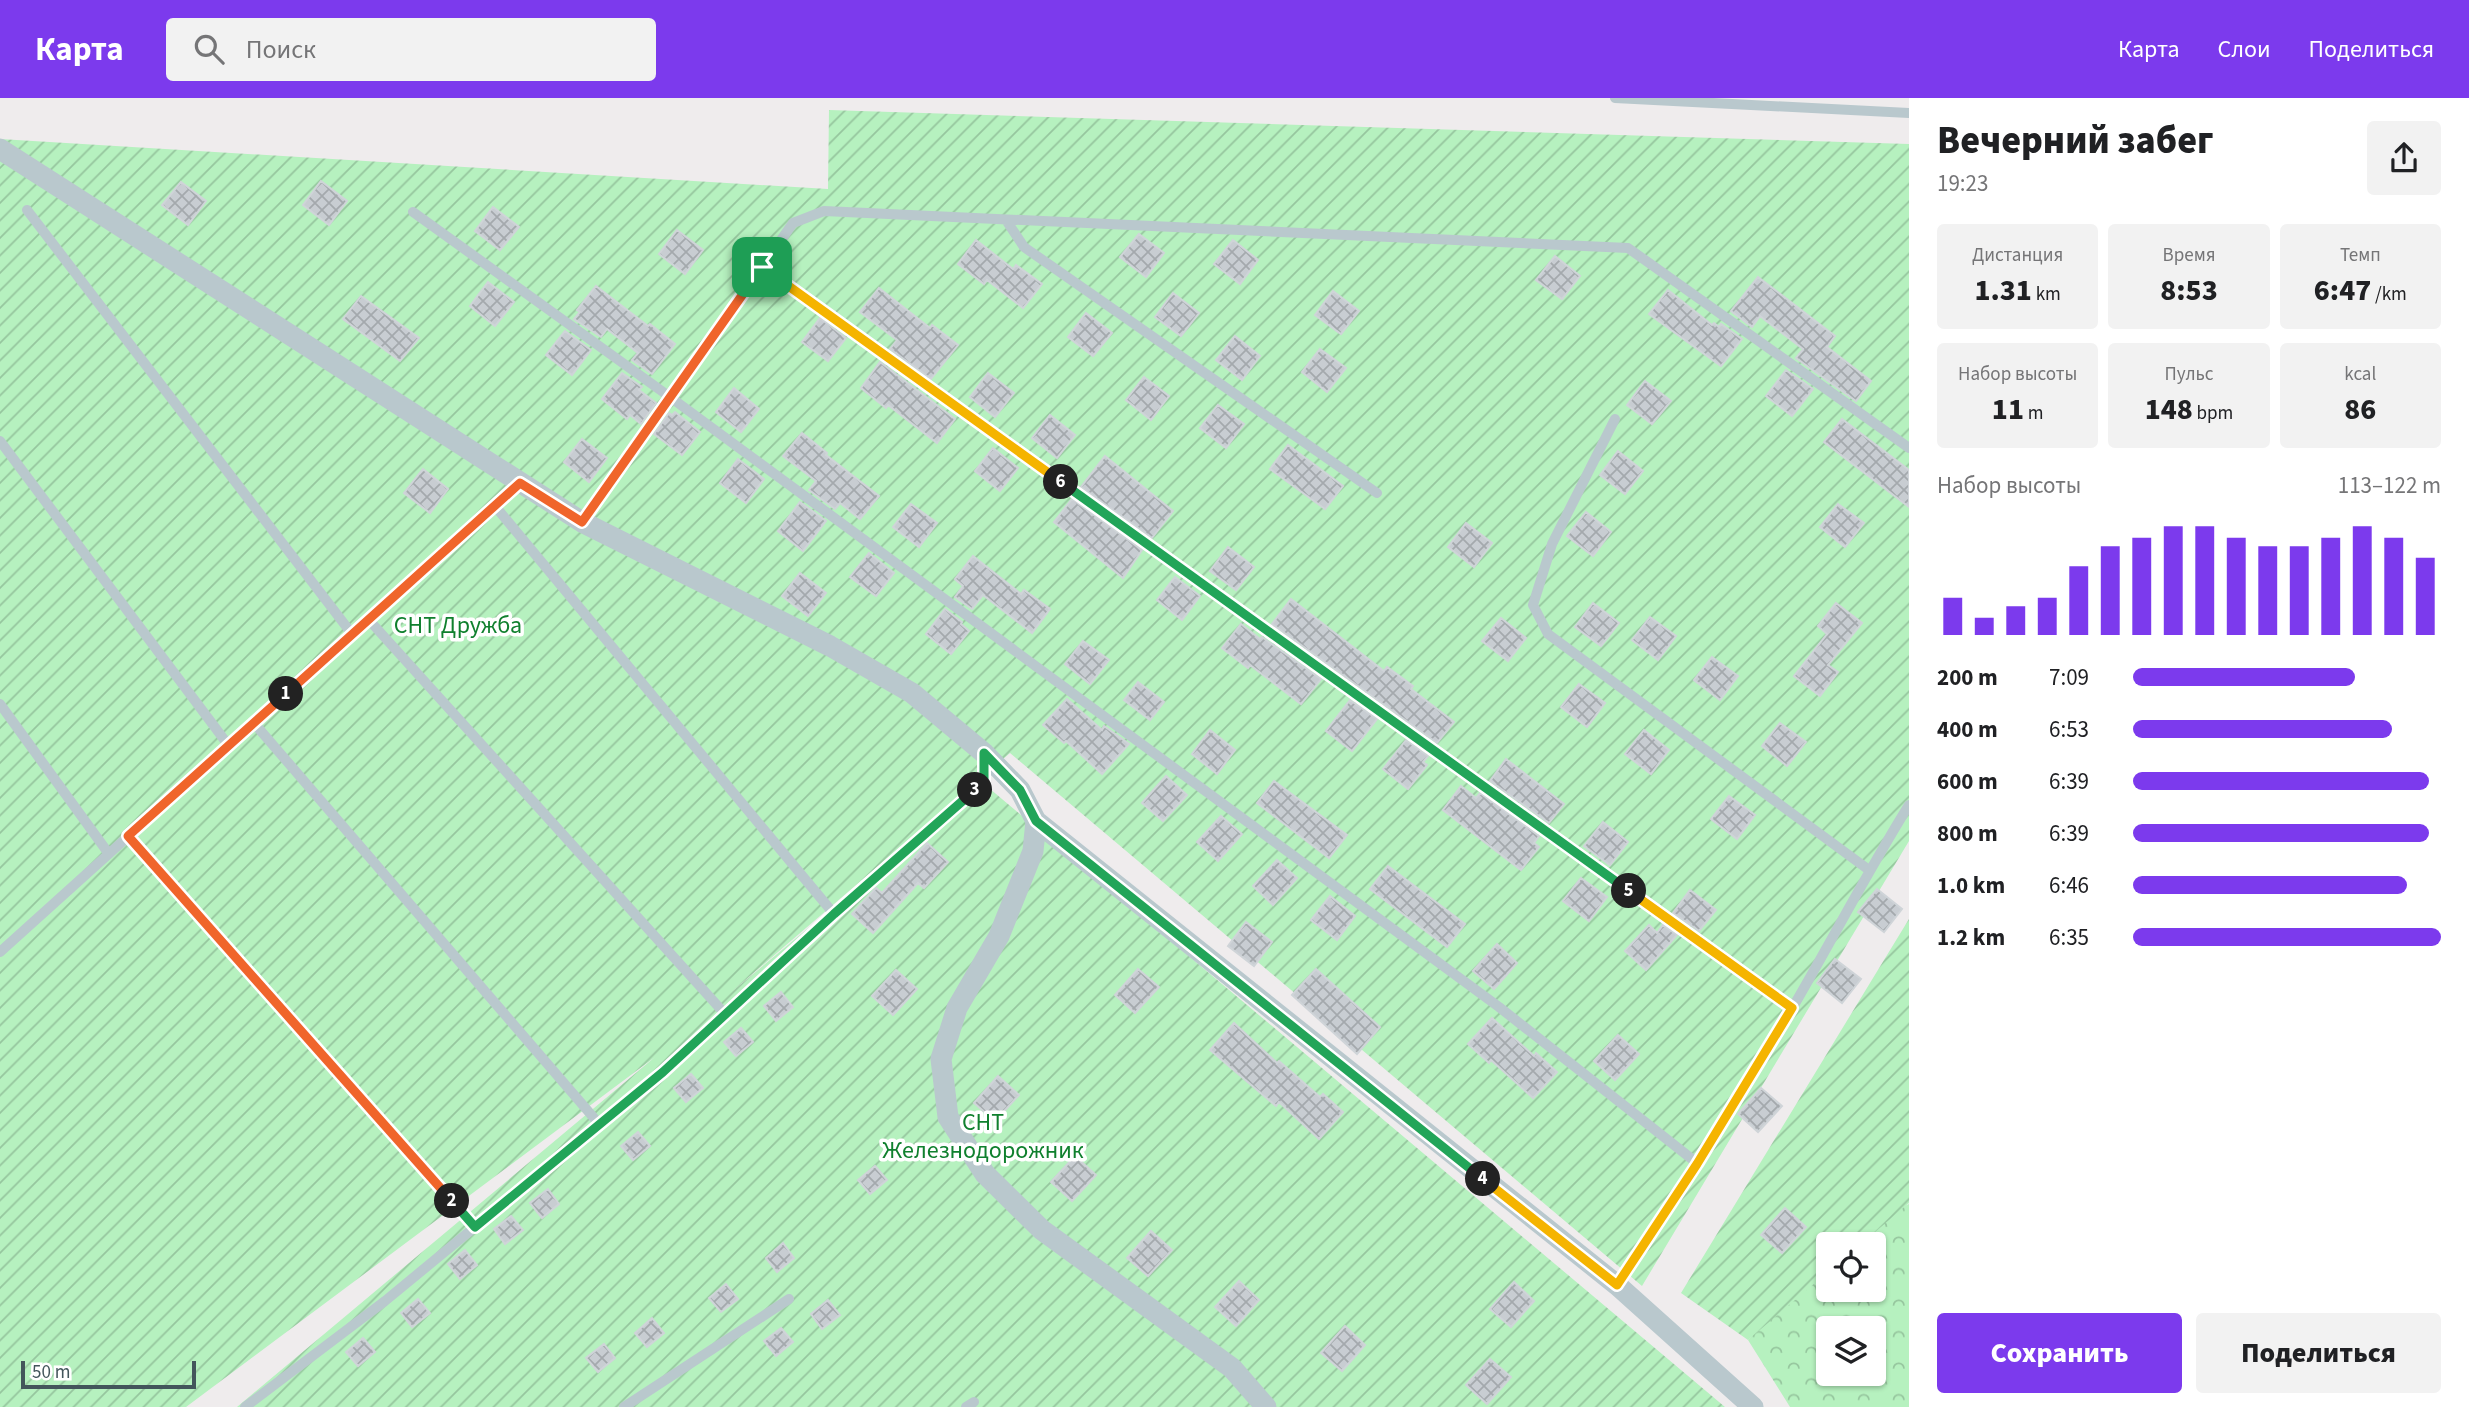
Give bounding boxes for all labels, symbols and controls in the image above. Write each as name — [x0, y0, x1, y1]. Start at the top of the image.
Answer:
search box — [166, 18, 656, 81]
text: Карта — [35, 26, 124, 73]
icon: search — [190, 30, 228, 68]
text: Поиск — [246, 31, 316, 68]
text: Карта — [2118, 32, 2180, 67]
text: Слои — [2218, 32, 2271, 67]
text: Поделиться — [2309, 32, 2434, 67]
text: Вечерний забег — [1937, 114, 2214, 168]
button: share — [2367, 121, 2441, 195]
text: 19:23 — [1937, 167, 1988, 200]
pin — [732, 237, 792, 297]
text: Дистанция — [1972, 242, 2063, 269]
text: Время — [2163, 242, 2215, 269]
text: Темп — [2340, 242, 2381, 269]
icon: arrive — [743, 248, 781, 286]
text: 1.31 — [1974, 269, 2032, 312]
text: 8:53 — [2160, 269, 2218, 312]
text: 6:47 — [2314, 269, 2371, 312]
text: km — [2032, 281, 2061, 308]
text: /km — [2371, 281, 2407, 308]
text: Набор высоты — [1958, 361, 2077, 388]
text: Пульс — [2164, 361, 2214, 388]
text: kcal — [2344, 361, 2376, 388]
text: 11 — [1992, 388, 2024, 431]
text: 148 — [2145, 388, 2193, 431]
text: 86 — [2344, 388, 2376, 431]
text: m — [2024, 400, 2043, 427]
text: bpm — [2193, 400, 2233, 427]
pin: 6 — [1044, 464, 1078, 500]
text: 6 — [1055, 468, 1066, 495]
text: Набор высоты — [1937, 469, 2081, 502]
text: 113–122 m — [2338, 469, 2441, 502]
park label: СНТ Дружба — [394, 608, 522, 643]
text: 200 m — [1937, 661, 1998, 694]
text: 7:09 — [2049, 661, 2089, 694]
pin: 1 — [268, 676, 304, 712]
text: 1 — [280, 680, 291, 707]
text: 400 m — [1937, 713, 1998, 746]
text: 6:53 — [2049, 713, 2089, 746]
text: 600 m — [1937, 765, 1998, 798]
text: 6:39 — [2049, 765, 2089, 798]
pin: 3 — [958, 772, 992, 808]
text: 3 — [969, 776, 980, 803]
text: 800 m — [1937, 817, 1998, 850]
text: 6:39 — [2049, 817, 2089, 850]
text: 1.0 km — [1937, 869, 2005, 902]
text: 6:46 — [2049, 869, 2089, 902]
pin: 5 — [1612, 874, 1646, 908]
text: 5 — [1623, 877, 1634, 904]
text: 1.2 km — [1937, 921, 2005, 954]
text: 6:35 — [2049, 921, 2089, 954]
park label: СНТ Железнодорожник — [882, 1105, 1084, 1168]
pin: 4 — [1466, 1162, 1500, 1196]
text: 4 — [1477, 1165, 1488, 1192]
pin: 2 — [434, 1184, 470, 1218]
text: 2 — [446, 1187, 457, 1214]
map controls — [1816, 1232, 1886, 1386]
button: locate — [1816, 1232, 1886, 1302]
button: Сохранить — [1937, 1313, 2182, 1393]
button: Поделиться — [2196, 1313, 2441, 1393]
button: layers — [1816, 1316, 1886, 1386]
scale bar — [21, 1358, 196, 1390]
text: 50 m — [32, 1359, 70, 1386]

